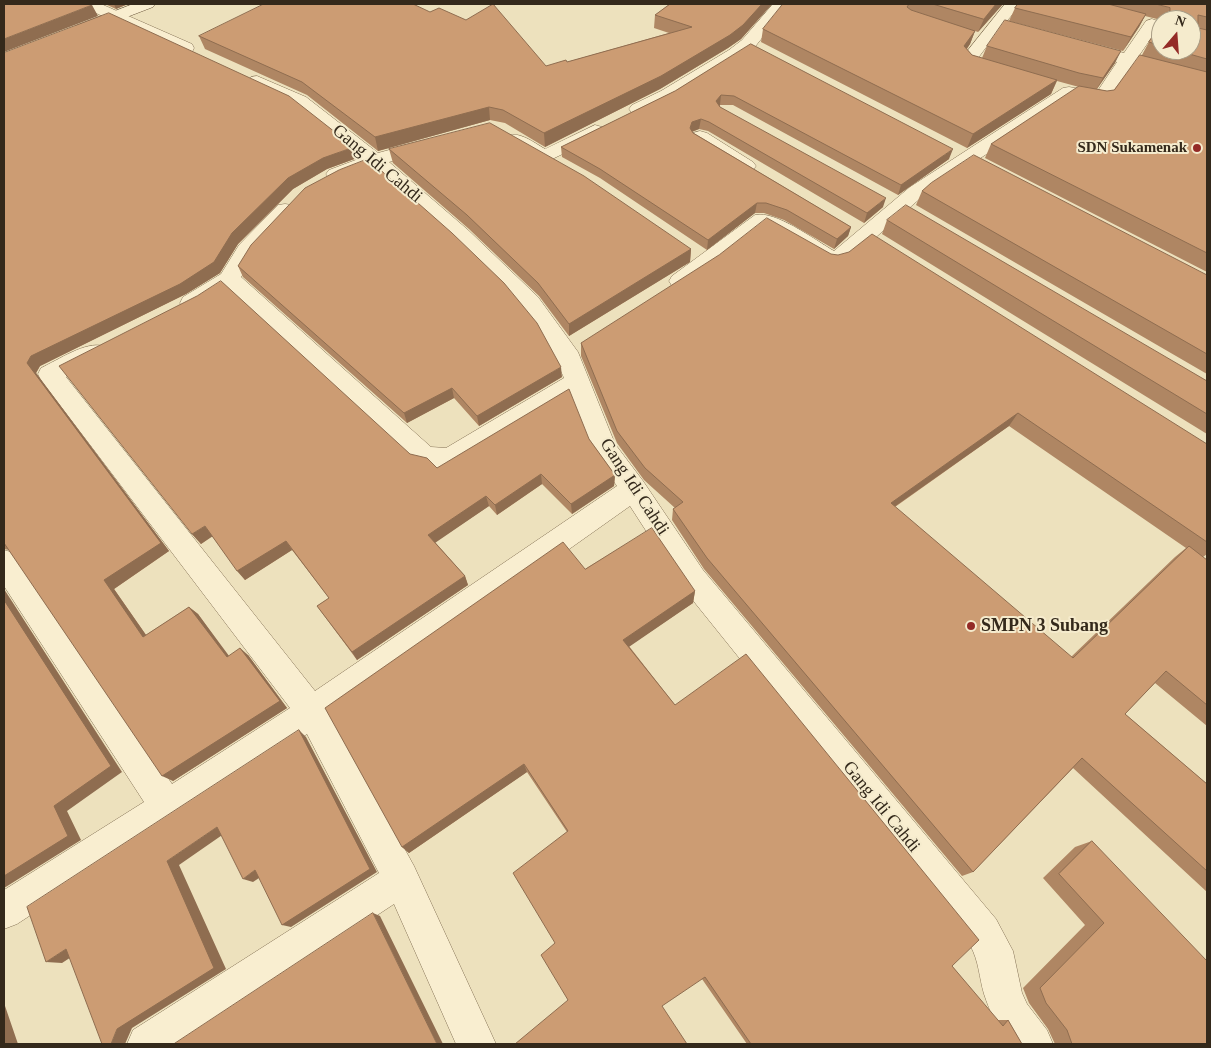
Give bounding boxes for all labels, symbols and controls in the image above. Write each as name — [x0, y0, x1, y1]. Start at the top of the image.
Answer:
north arrow — [1151, 10, 1201, 60]
text: N — [1173, 13, 1188, 30]
street label: Gang Idi Cahdi — [328, 120, 426, 208]
place label: SDN Sukamenak — [1077, 139, 1187, 157]
marker: SDN Sukamenak — [1191, 142, 1203, 154]
street label: Gang Idi Cahdi — [595, 435, 673, 539]
place label: SMPN 3 Subang — [981, 615, 1108, 637]
marker: SMPN 3 Subang — [965, 620, 977, 632]
street label: Gang Idi Cahdi — [838, 757, 924, 857]

